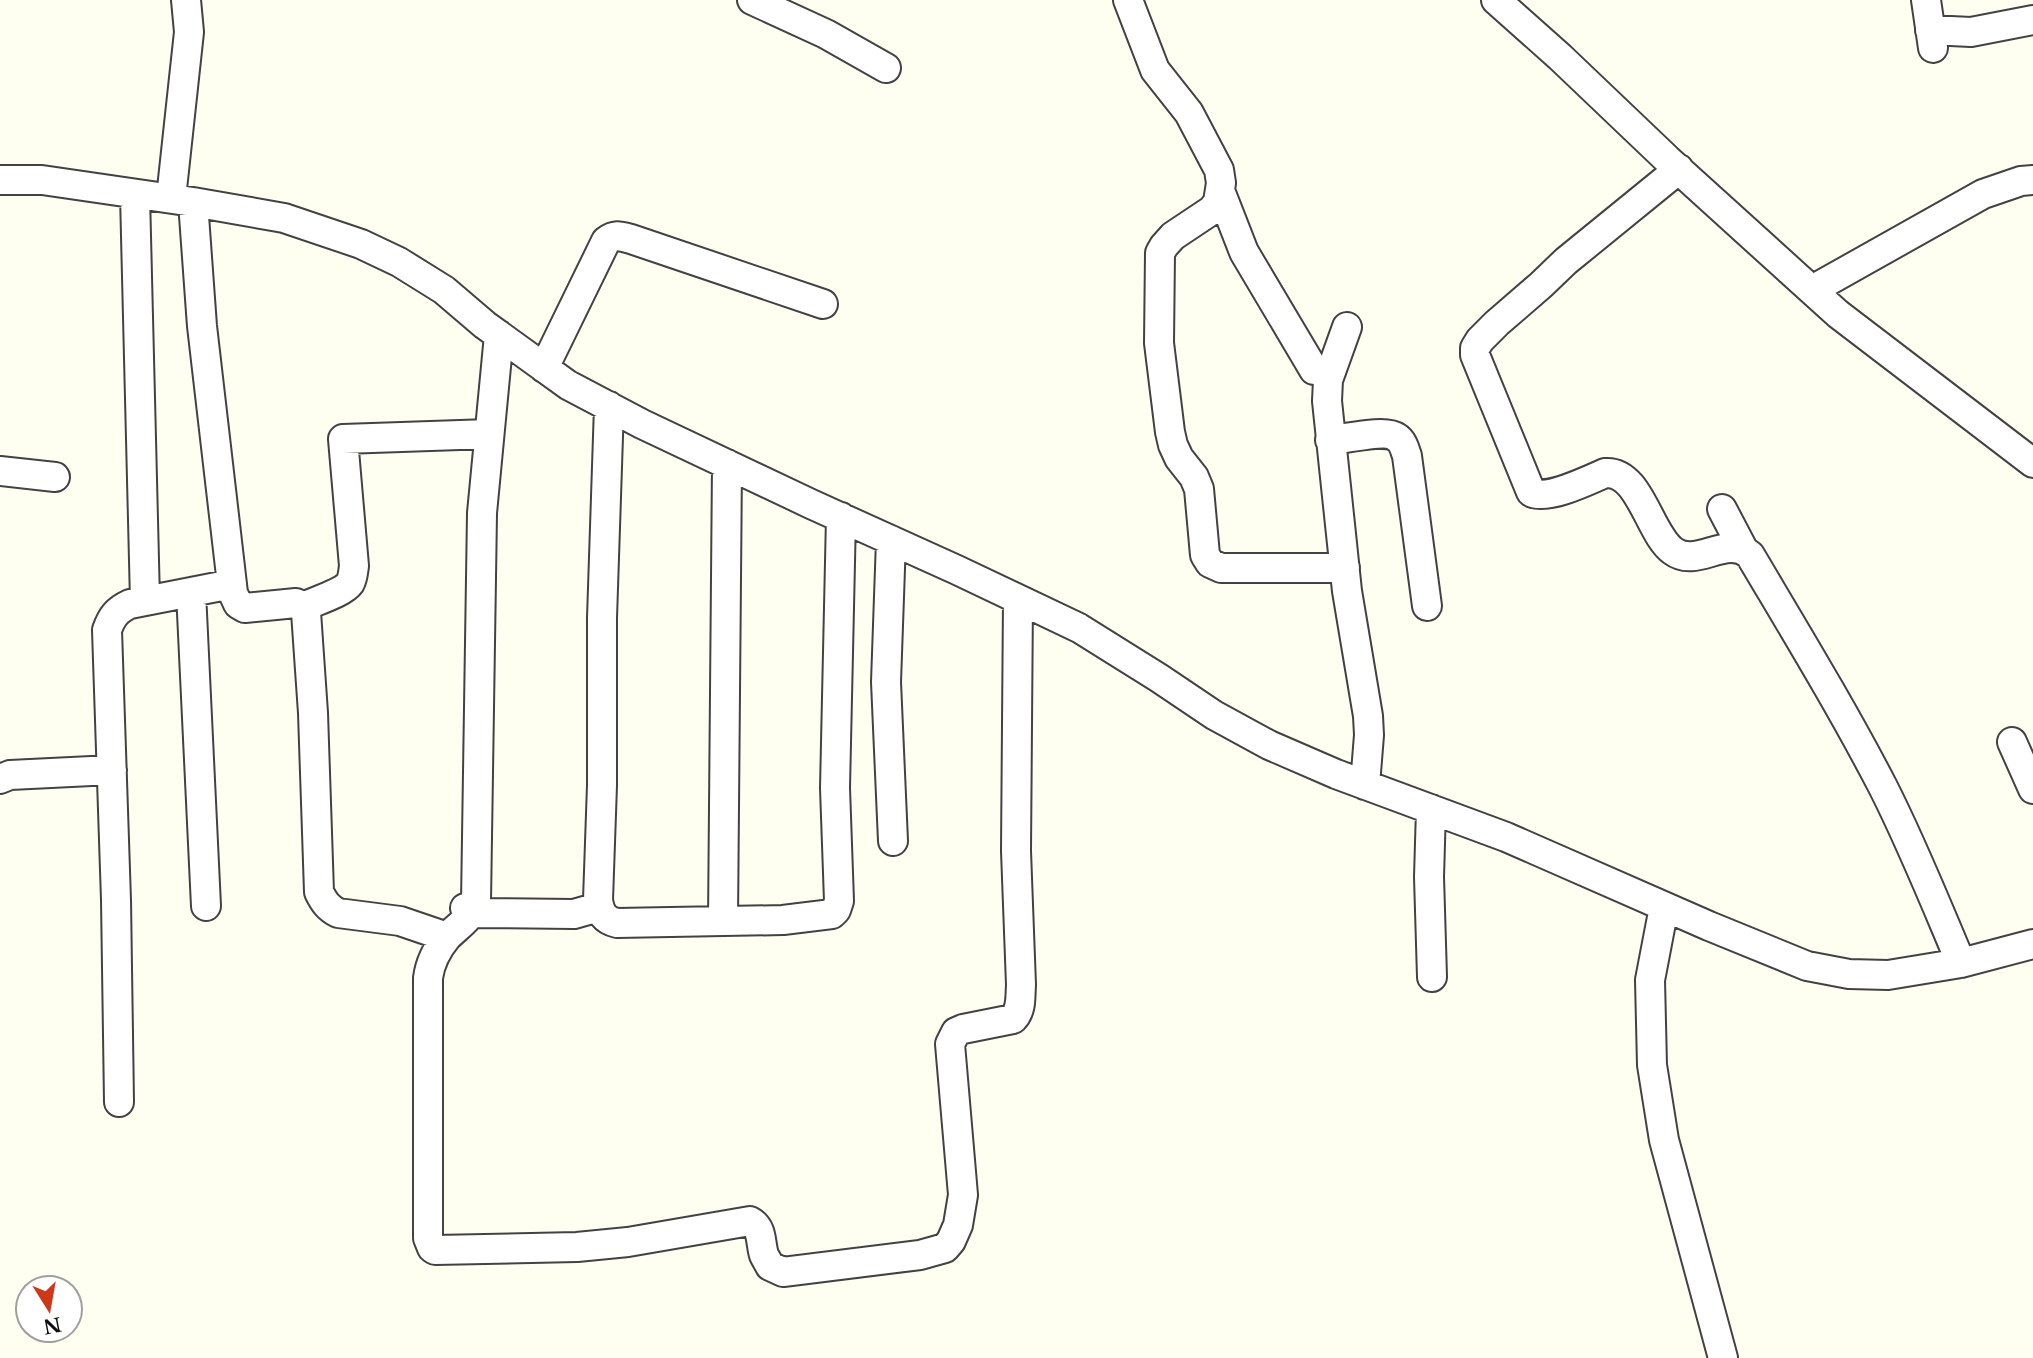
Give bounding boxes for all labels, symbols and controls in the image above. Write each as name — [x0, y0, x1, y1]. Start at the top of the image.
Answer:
north arrow — [14, 1274, 84, 1344]
text: N — [41, 1312, 63, 1338]

